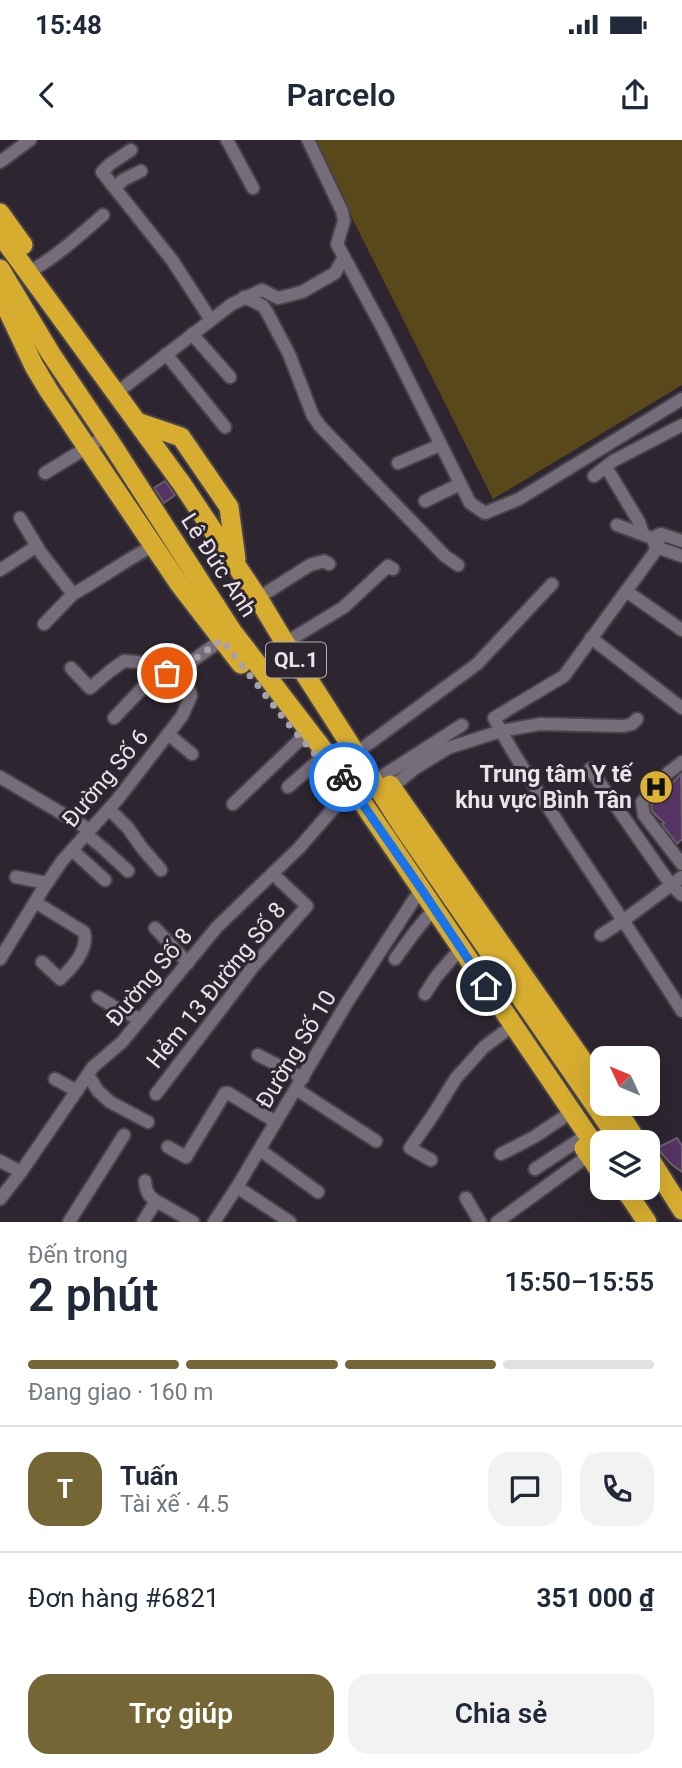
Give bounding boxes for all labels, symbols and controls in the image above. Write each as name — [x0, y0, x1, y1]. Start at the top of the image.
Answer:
text: 15:48 — [35, 10, 102, 40]
icon: back — [28, 76, 66, 114]
text: Parcelo — [286, 76, 396, 114]
icon: share — [616, 76, 654, 114]
street label: Lê Đức Anh — [175, 508, 262, 622]
pin — [137, 643, 197, 703]
road number: QL.1 — [266, 643, 326, 678]
icon: bag — [148, 654, 186, 692]
street label: Đường Số 6 — [57, 724, 154, 833]
courier — [309, 742, 379, 812]
icon: bike — [325, 758, 363, 796]
place label: Trung tâm Y tế khu vực Bình Tân — [455, 761, 634, 814]
hospital icon: Trung tâm Y tế khu vực Bình Tân — [637, 768, 675, 806]
street label: Hẻm 13 Đường Số 8 — [141, 897, 292, 1074]
street label: Đường Số 8 — [101, 923, 198, 1032]
pin — [456, 956, 516, 1016]
icon: home — [467, 967, 505, 1005]
street label: Đường Số 10 — [251, 986, 342, 1113]
north arrow — [590, 1046, 660, 1116]
map controls — [590, 1046, 660, 1200]
button: layers — [590, 1130, 660, 1200]
text: Đến trong — [28, 1242, 128, 1269]
text: 15:50–15:55 — [504, 1267, 654, 1297]
text: 2 phút — [28, 1268, 158, 1322]
text: Đang giao · 160 m — [28, 1379, 213, 1406]
button: chat — [488, 1452, 562, 1526]
button: phone — [580, 1452, 654, 1526]
text: Tuấn — [120, 1461, 178, 1491]
text: T — [57, 1474, 73, 1504]
text: Tài xế · 4.5 — [120, 1491, 229, 1518]
text: Đơn hàng #6821 — [28, 1583, 219, 1613]
text: 351 000 ₫ — [537, 1583, 654, 1613]
button: Trợ giúp — [28, 1674, 334, 1754]
button: Chia sẻ — [348, 1674, 654, 1754]

